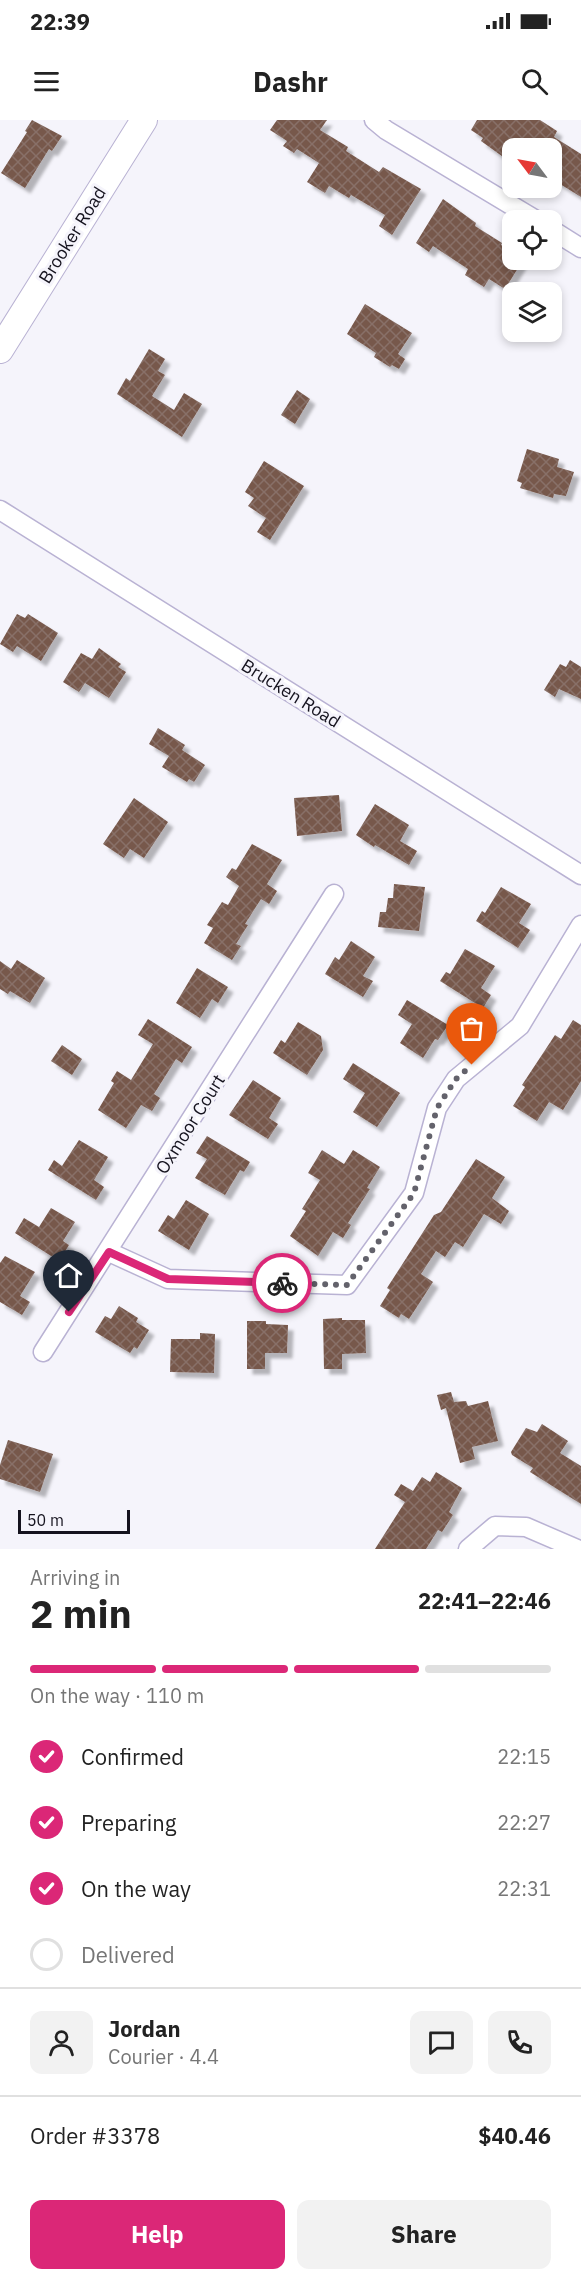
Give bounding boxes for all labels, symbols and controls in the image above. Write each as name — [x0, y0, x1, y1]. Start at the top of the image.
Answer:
text: 22:39 — [30, 7, 90, 36]
text: Dashr — [253, 64, 328, 99]
icon: menu — [30, 65, 63, 98]
icon: search — [518, 65, 551, 98]
north arrow — [502, 138, 562, 198]
map controls — [502, 138, 562, 342]
street label: Brooker Road — [33, 182, 111, 288]
button: locate — [502, 210, 562, 270]
button: layers — [502, 282, 562, 342]
street label: Brucken Road — [237, 653, 345, 733]
pin — [446, 1003, 497, 1065]
icon: bag — [455, 1012, 488, 1045]
street label: Oxmoor Court — [150, 1070, 230, 1178]
pin — [43, 1250, 94, 1312]
courier — [252, 1253, 312, 1313]
icon: home — [52, 1259, 85, 1292]
icon: bike — [266, 1267, 299, 1300]
scale bar — [18, 1507, 130, 1534]
text: 50 m — [27, 1510, 64, 1530]
text: Arriving in — [30, 1564, 120, 1591]
text: 22:41–22:46 — [418, 1586, 551, 1615]
text: 2 min — [30, 1588, 132, 1639]
text: On the way · 110 m — [30, 1682, 204, 1709]
icon: check — [30, 1740, 63, 1773]
text: Confirmed — [81, 1742, 184, 1771]
text: 22:15 — [497, 1743, 551, 1770]
icon: check — [30, 1806, 63, 1839]
text: Preparing — [81, 1808, 176, 1837]
text: 22:27 — [497, 1809, 551, 1836]
icon: check — [30, 1872, 63, 1905]
text: On the way — [81, 1874, 191, 1903]
text: 22:31 — [497, 1875, 551, 1902]
text: Delivered — [81, 1940, 175, 1969]
button: person — [30, 2011, 93, 2074]
button: chat — [410, 2011, 473, 2074]
button: phone — [488, 2011, 551, 2074]
text: Jordan — [108, 2014, 181, 2043]
text: Courier · 4.4 — [108, 2043, 219, 2070]
text: Order #3378 — [30, 2121, 160, 2150]
text: $40.46 — [478, 2121, 551, 2150]
button: Help — [30, 2200, 285, 2269]
button: Share — [297, 2200, 551, 2269]

